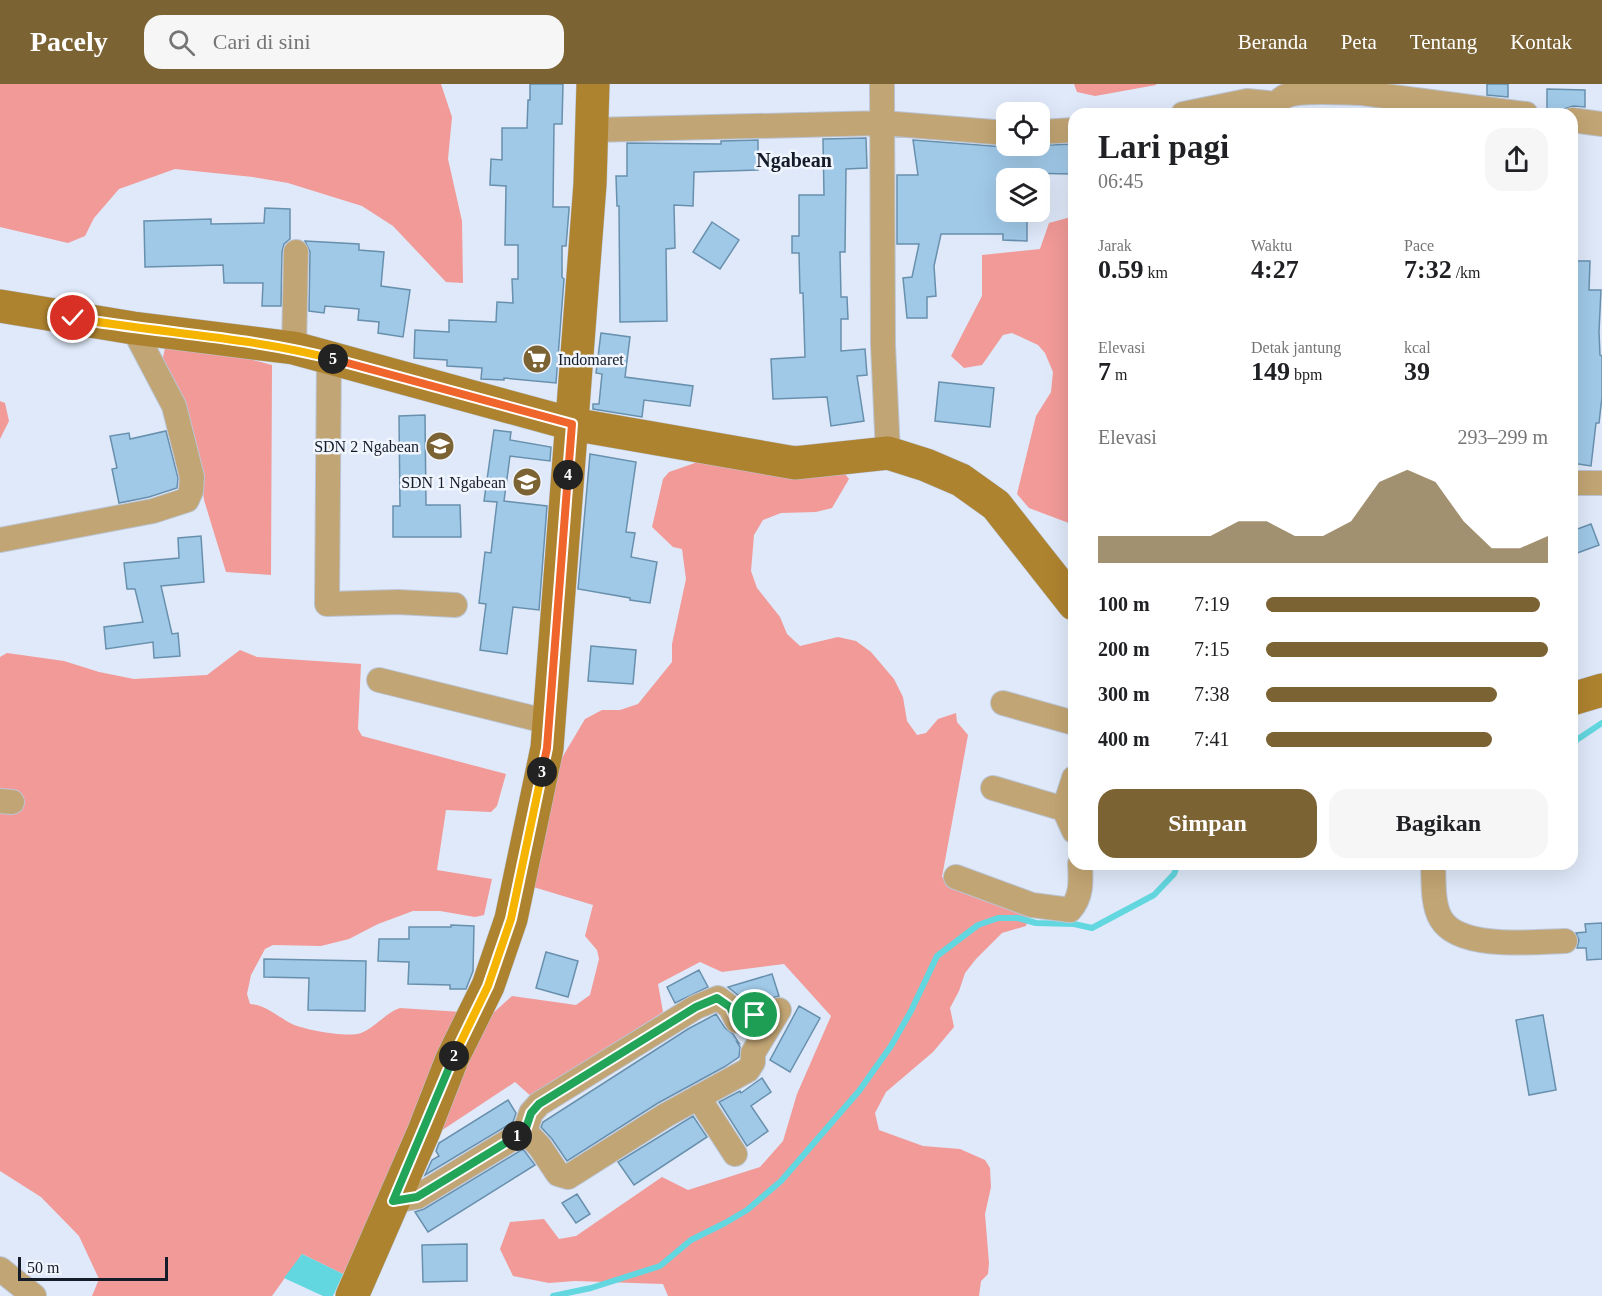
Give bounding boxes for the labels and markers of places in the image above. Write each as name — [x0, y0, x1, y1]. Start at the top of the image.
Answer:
pin — [47, 292, 98, 343]
supermarket icon: Indomaret — [521, 343, 553, 375]
pin: 5 — [318, 344, 348, 374]
place label: Indomaret — [558, 351, 624, 368]
school or university icon: SDN 2 Ngabean — [424, 430, 456, 462]
place label: SDN 2 Ngabean — [314, 438, 419, 456]
pin: 4 — [553, 460, 583, 490]
school or university icon: SDN 1 Ngabean — [511, 466, 543, 498]
place label: SDN 1 Ngabean — [401, 474, 506, 492]
pin: 3 — [527, 757, 557, 787]
pin — [729, 989, 780, 1040]
pin: 2 — [439, 1041, 469, 1071]
pin: 1 — [502, 1121, 532, 1151]

